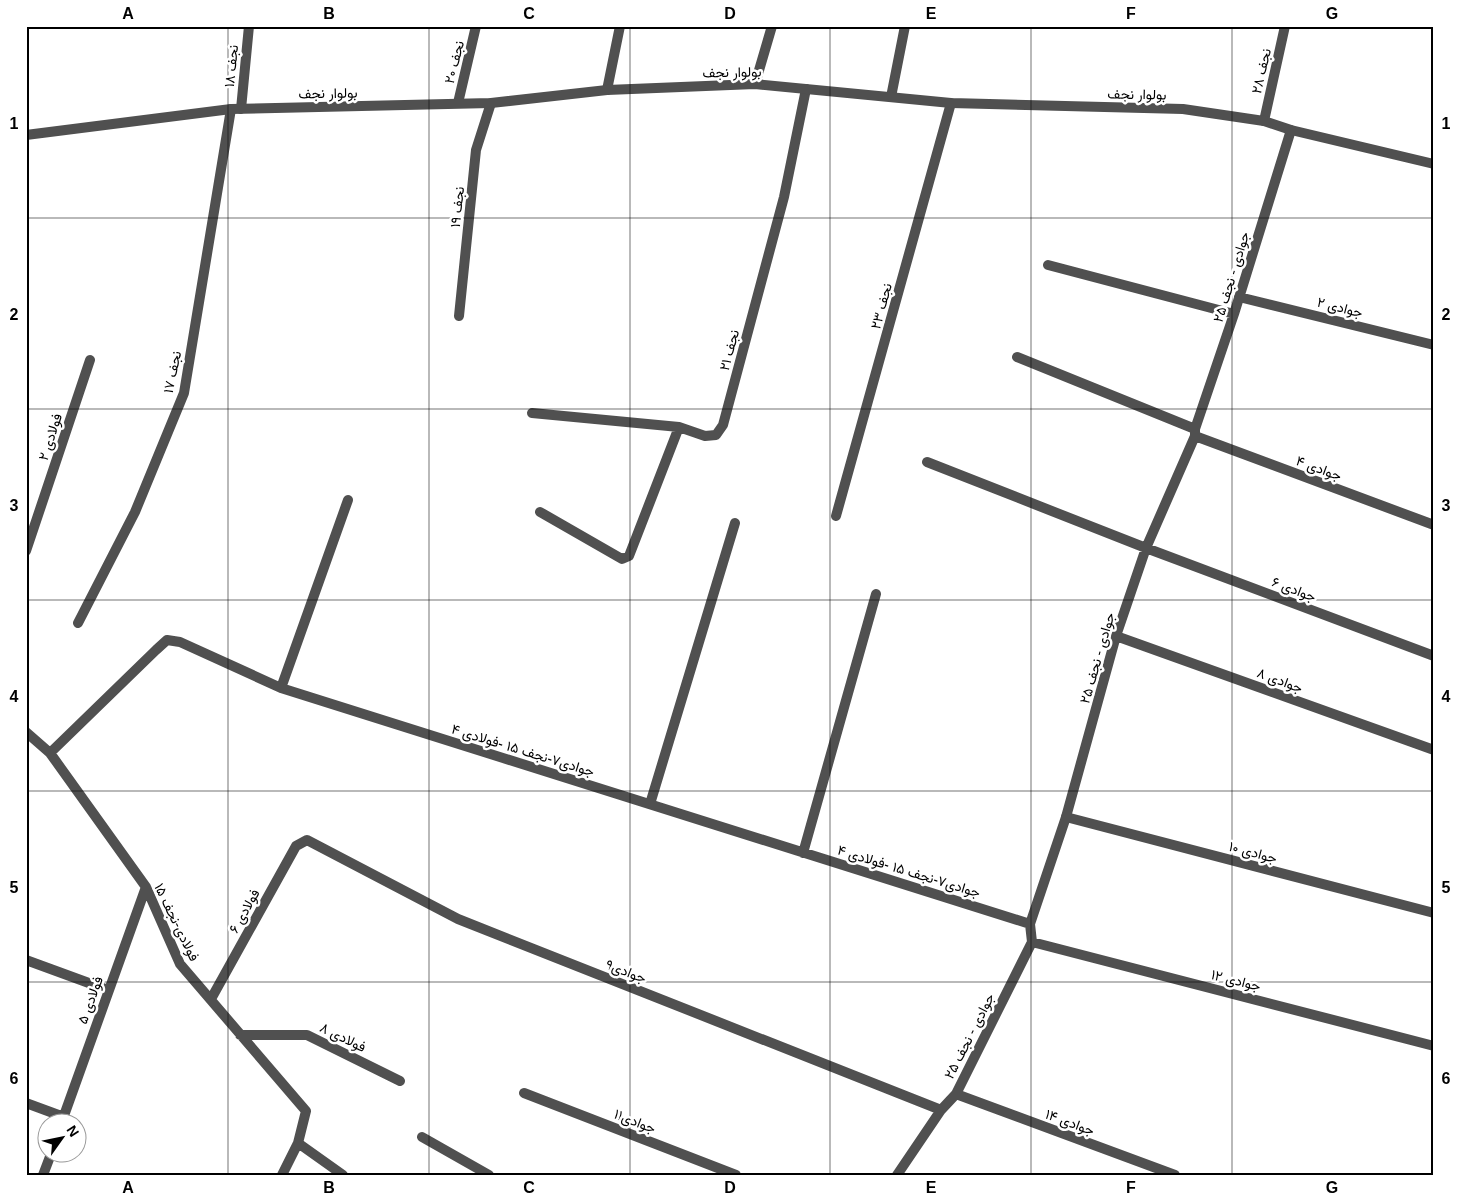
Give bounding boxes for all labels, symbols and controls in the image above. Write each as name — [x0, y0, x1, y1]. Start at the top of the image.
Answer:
text: A — [122, 5, 134, 22]
text: B — [323, 5, 335, 22]
text: C — [523, 5, 535, 22]
text: D — [724, 5, 736, 22]
text: E — [926, 5, 937, 22]
text: F — [1126, 5, 1136, 22]
text: G — [1326, 5, 1338, 22]
street label: نجف ۲۰ — [441, 39, 468, 85]
street label: نجف ۱۸ — [221, 44, 242, 88]
street label: نجف ۲۸ — [1248, 47, 1275, 95]
street label: بولوار نجف — [702, 63, 762, 82]
street label: بولوار نجف — [298, 84, 358, 103]
street label: بولوار نجف — [1107, 85, 1167, 104]
text: 1 — [10, 115, 19, 132]
text: 1 — [1442, 115, 1451, 132]
street label: نجف ۱۹ — [447, 186, 468, 228]
street label: جوادی - نجف ۲۵ — [1210, 230, 1253, 325]
street label: نجف ۲۳ — [867, 281, 896, 331]
street label: جوادی ۲ — [1315, 294, 1365, 321]
text: 2 — [10, 306, 19, 323]
text: 2 — [1442, 306, 1451, 323]
street label: نجف ۲۱ — [716, 328, 743, 373]
street label: نجف ۱۷ — [160, 349, 185, 395]
street label: فولادی ۲ — [35, 412, 66, 463]
street label: جوادی ۴ — [1294, 452, 1344, 485]
text: 3 — [10, 497, 19, 514]
text: 3 — [1442, 497, 1451, 514]
street label: جوادی ۶ — [1269, 573, 1318, 606]
street label: جوادی - نجف ۲۵ — [1076, 611, 1119, 706]
street label: جوادی ۸ — [1255, 664, 1305, 697]
text: 4 — [10, 688, 19, 705]
text: 4 — [1442, 688, 1451, 705]
street label: جوادی۷-نجف ۱۵ -فولادی ۴ — [449, 721, 596, 780]
street label: جوادی ۱۰ — [1227, 838, 1279, 867]
street label: جوادی۷-نجف ۱۵ -فولادی ۴ — [835, 842, 982, 901]
text: 5 — [10, 879, 19, 896]
text: 5 — [1442, 879, 1451, 896]
street label: فولادی-نجف ۱۵ — [150, 880, 203, 964]
street label: فولادی ۶ — [225, 886, 263, 936]
street label: جوادی۹ — [603, 956, 649, 987]
street label: جوادی ۱۲ — [1209, 966, 1263, 995]
street label: فولادی ۵ — [74, 974, 107, 1026]
street label: جوادی - نجف ۲۵ — [941, 991, 998, 1082]
street label: فولادی ۸ — [317, 1019, 369, 1056]
text: 6 — [10, 1070, 19, 1087]
text: 6 — [1442, 1070, 1451, 1087]
street label: جوادی۱۱ — [611, 1106, 658, 1137]
street label: جوادی ۱۴ — [1043, 1106, 1097, 1139]
north arrow — [38, 1114, 88, 1164]
text: N — [63, 1122, 82, 1140]
text: A — [122, 1179, 134, 1196]
text: B — [323, 1179, 335, 1196]
text: C — [523, 1179, 535, 1196]
text: D — [724, 1179, 736, 1196]
text: E — [926, 1179, 937, 1196]
text: F — [1126, 1179, 1136, 1196]
text: G — [1326, 1179, 1338, 1196]

